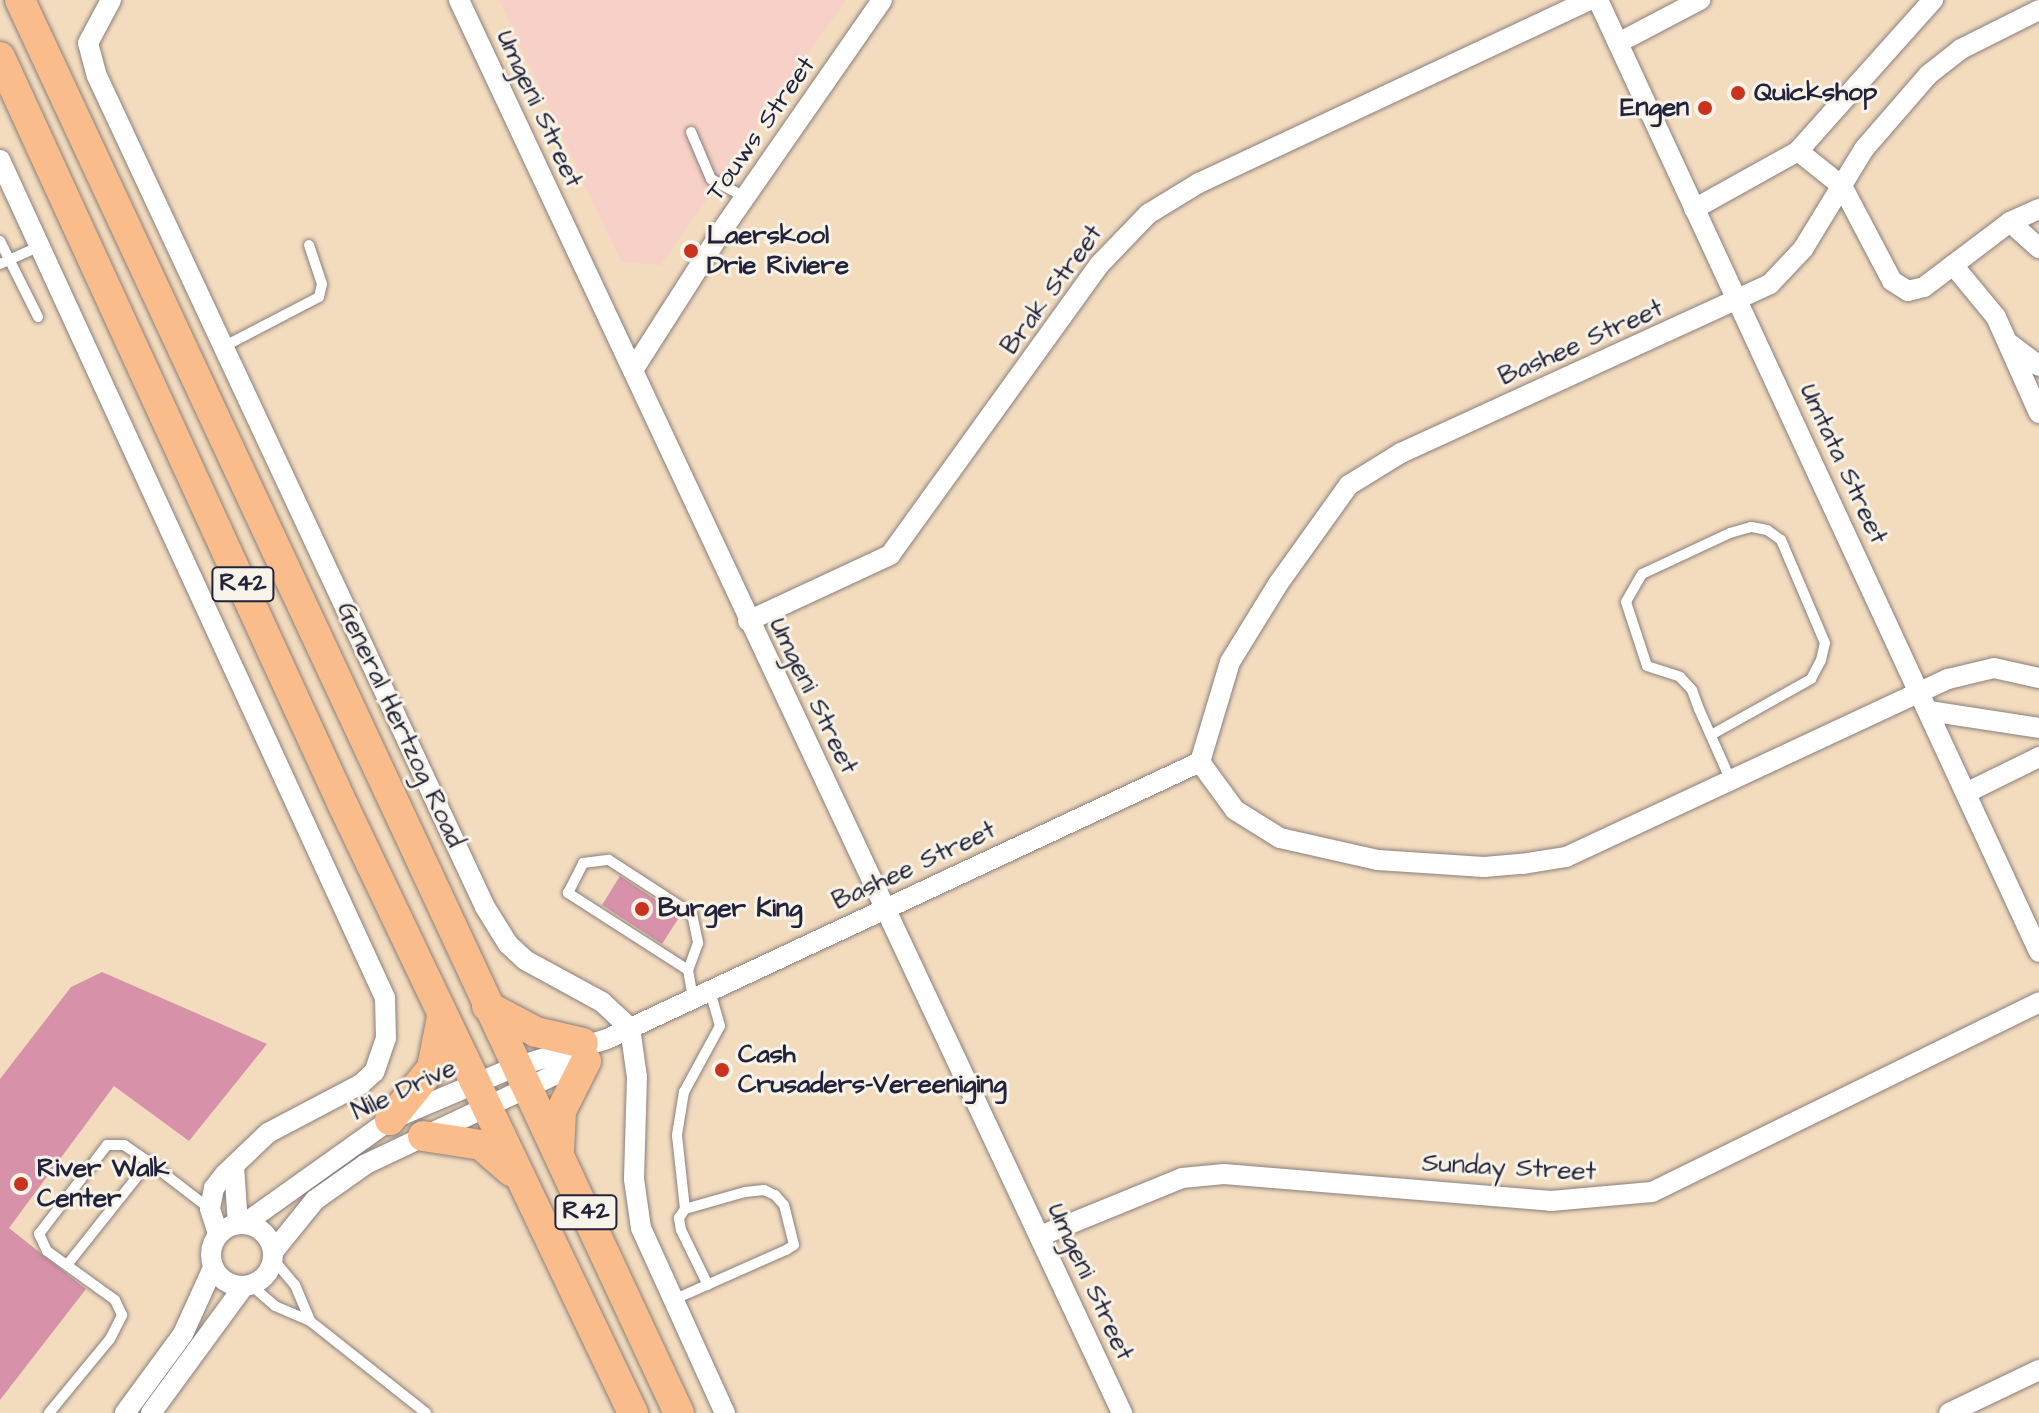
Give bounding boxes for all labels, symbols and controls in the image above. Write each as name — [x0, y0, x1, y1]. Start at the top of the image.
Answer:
street label: Umgeni Street — [489, 25, 589, 193]
street label: Touws Street — [700, 51, 822, 207]
place label: Quickshop — [1754, 77, 1877, 109]
marker: Quickshop — [1729, 84, 1747, 102]
place label: Engen — [1620, 92, 1689, 124]
marker: Engen — [1696, 99, 1714, 117]
street label: Brak Street — [995, 219, 1109, 361]
place label: Laerskool Drie Riviere — [707, 220, 849, 282]
marker: Laerskool Drie Riviere — [682, 242, 700, 260]
street label: Bashee Street — [1494, 293, 1668, 393]
street label: Umtata Street — [1792, 379, 1894, 549]
road number: R42 — [211, 564, 275, 604]
street label: General Hertzog Road — [329, 597, 471, 853]
street label: Umgeni Street — [762, 613, 864, 779]
street label: Bashee Street — [827, 815, 1001, 917]
place label: Burger King — [658, 893, 802, 925]
marker: Burger King — [633, 900, 651, 918]
place label: Cash Crusaders-Vereeniging — [738, 1039, 1007, 1100]
street label: Nile Drive — [347, 1052, 461, 1128]
marker: Cash Crusaders-Vereeniging — [713, 1061, 731, 1079]
street label: Sunday Street — [1421, 1148, 1597, 1188]
place label: River Walk Center — [37, 1153, 170, 1214]
marker: River Walk Center — [12, 1175, 30, 1193]
road number: R42 — [554, 1192, 618, 1232]
street label: Umgeni Street — [1040, 1198, 1140, 1366]

